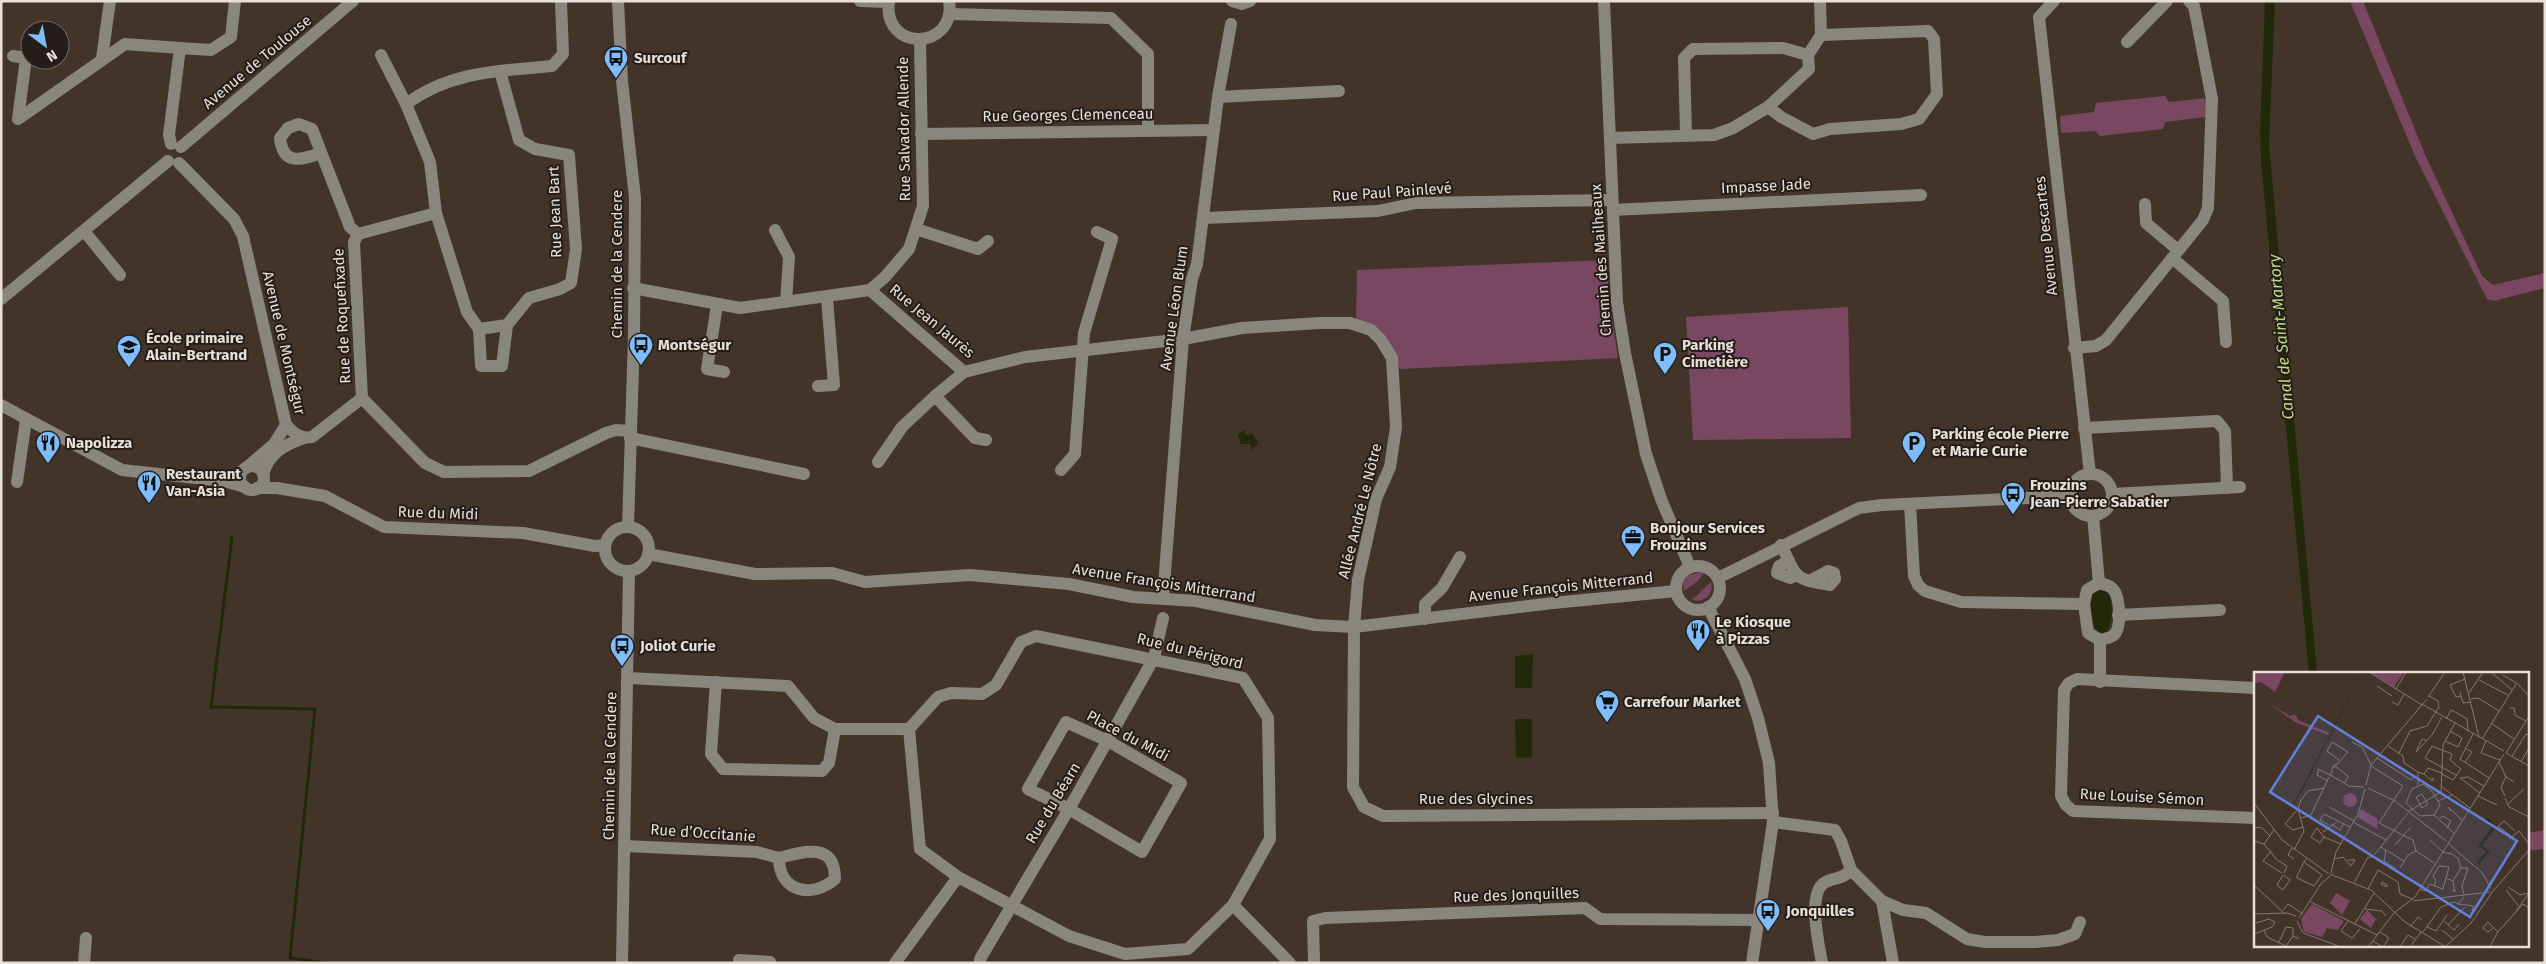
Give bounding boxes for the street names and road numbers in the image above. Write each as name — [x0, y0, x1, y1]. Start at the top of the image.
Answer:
street label: Avenue de Toulouse — [199, 11, 315, 113]
street label: Rue Salvador Allende — [894, 57, 914, 201]
street label: Rue Georges Clemenceau — [982, 105, 1154, 125]
street label: Rue Jean Bart — [544, 165, 566, 258]
street label: Impasse Jade — [1721, 175, 1811, 197]
street label: Avenue Descartes — [2031, 175, 2061, 297]
street label: Rue Paul Painlevé — [1331, 179, 1453, 205]
street label: Chemin des Mailheaux — [1587, 183, 1615, 337]
street label: Chemin de la Cendere — [608, 190, 626, 338]
street label: Avenue Léon Blum — [1156, 245, 1192, 371]
street label: Rue de Roquefixade — [329, 248, 355, 384]
street label: Avenue de Montségur — [259, 269, 309, 417]
street label: Rue Jean Jaurès — [886, 280, 978, 362]
street label: Allée André Le Nôtre — [1334, 442, 1386, 580]
street label: Rue du Midi — [397, 503, 479, 523]
street label: Avenue François Mitterrand — [1071, 560, 1257, 606]
street label: Avenue François Mitterrand — [1468, 568, 1654, 606]
street label: Rue du Périgord — [1135, 629, 1245, 673]
street label: Chemin de la Cendere — [600, 692, 620, 840]
street label: Place du Midi — [1084, 707, 1172, 765]
street label: Rue du Béarn — [1022, 759, 1084, 847]
street label: Rue Louise Sémon — [2079, 785, 2205, 809]
street label: Rue des Glycines — [1419, 790, 1533, 808]
street label: Rue d’Occitanie — [650, 820, 756, 846]
street label: Rue des Jonquilles — [1453, 884, 1579, 906]

